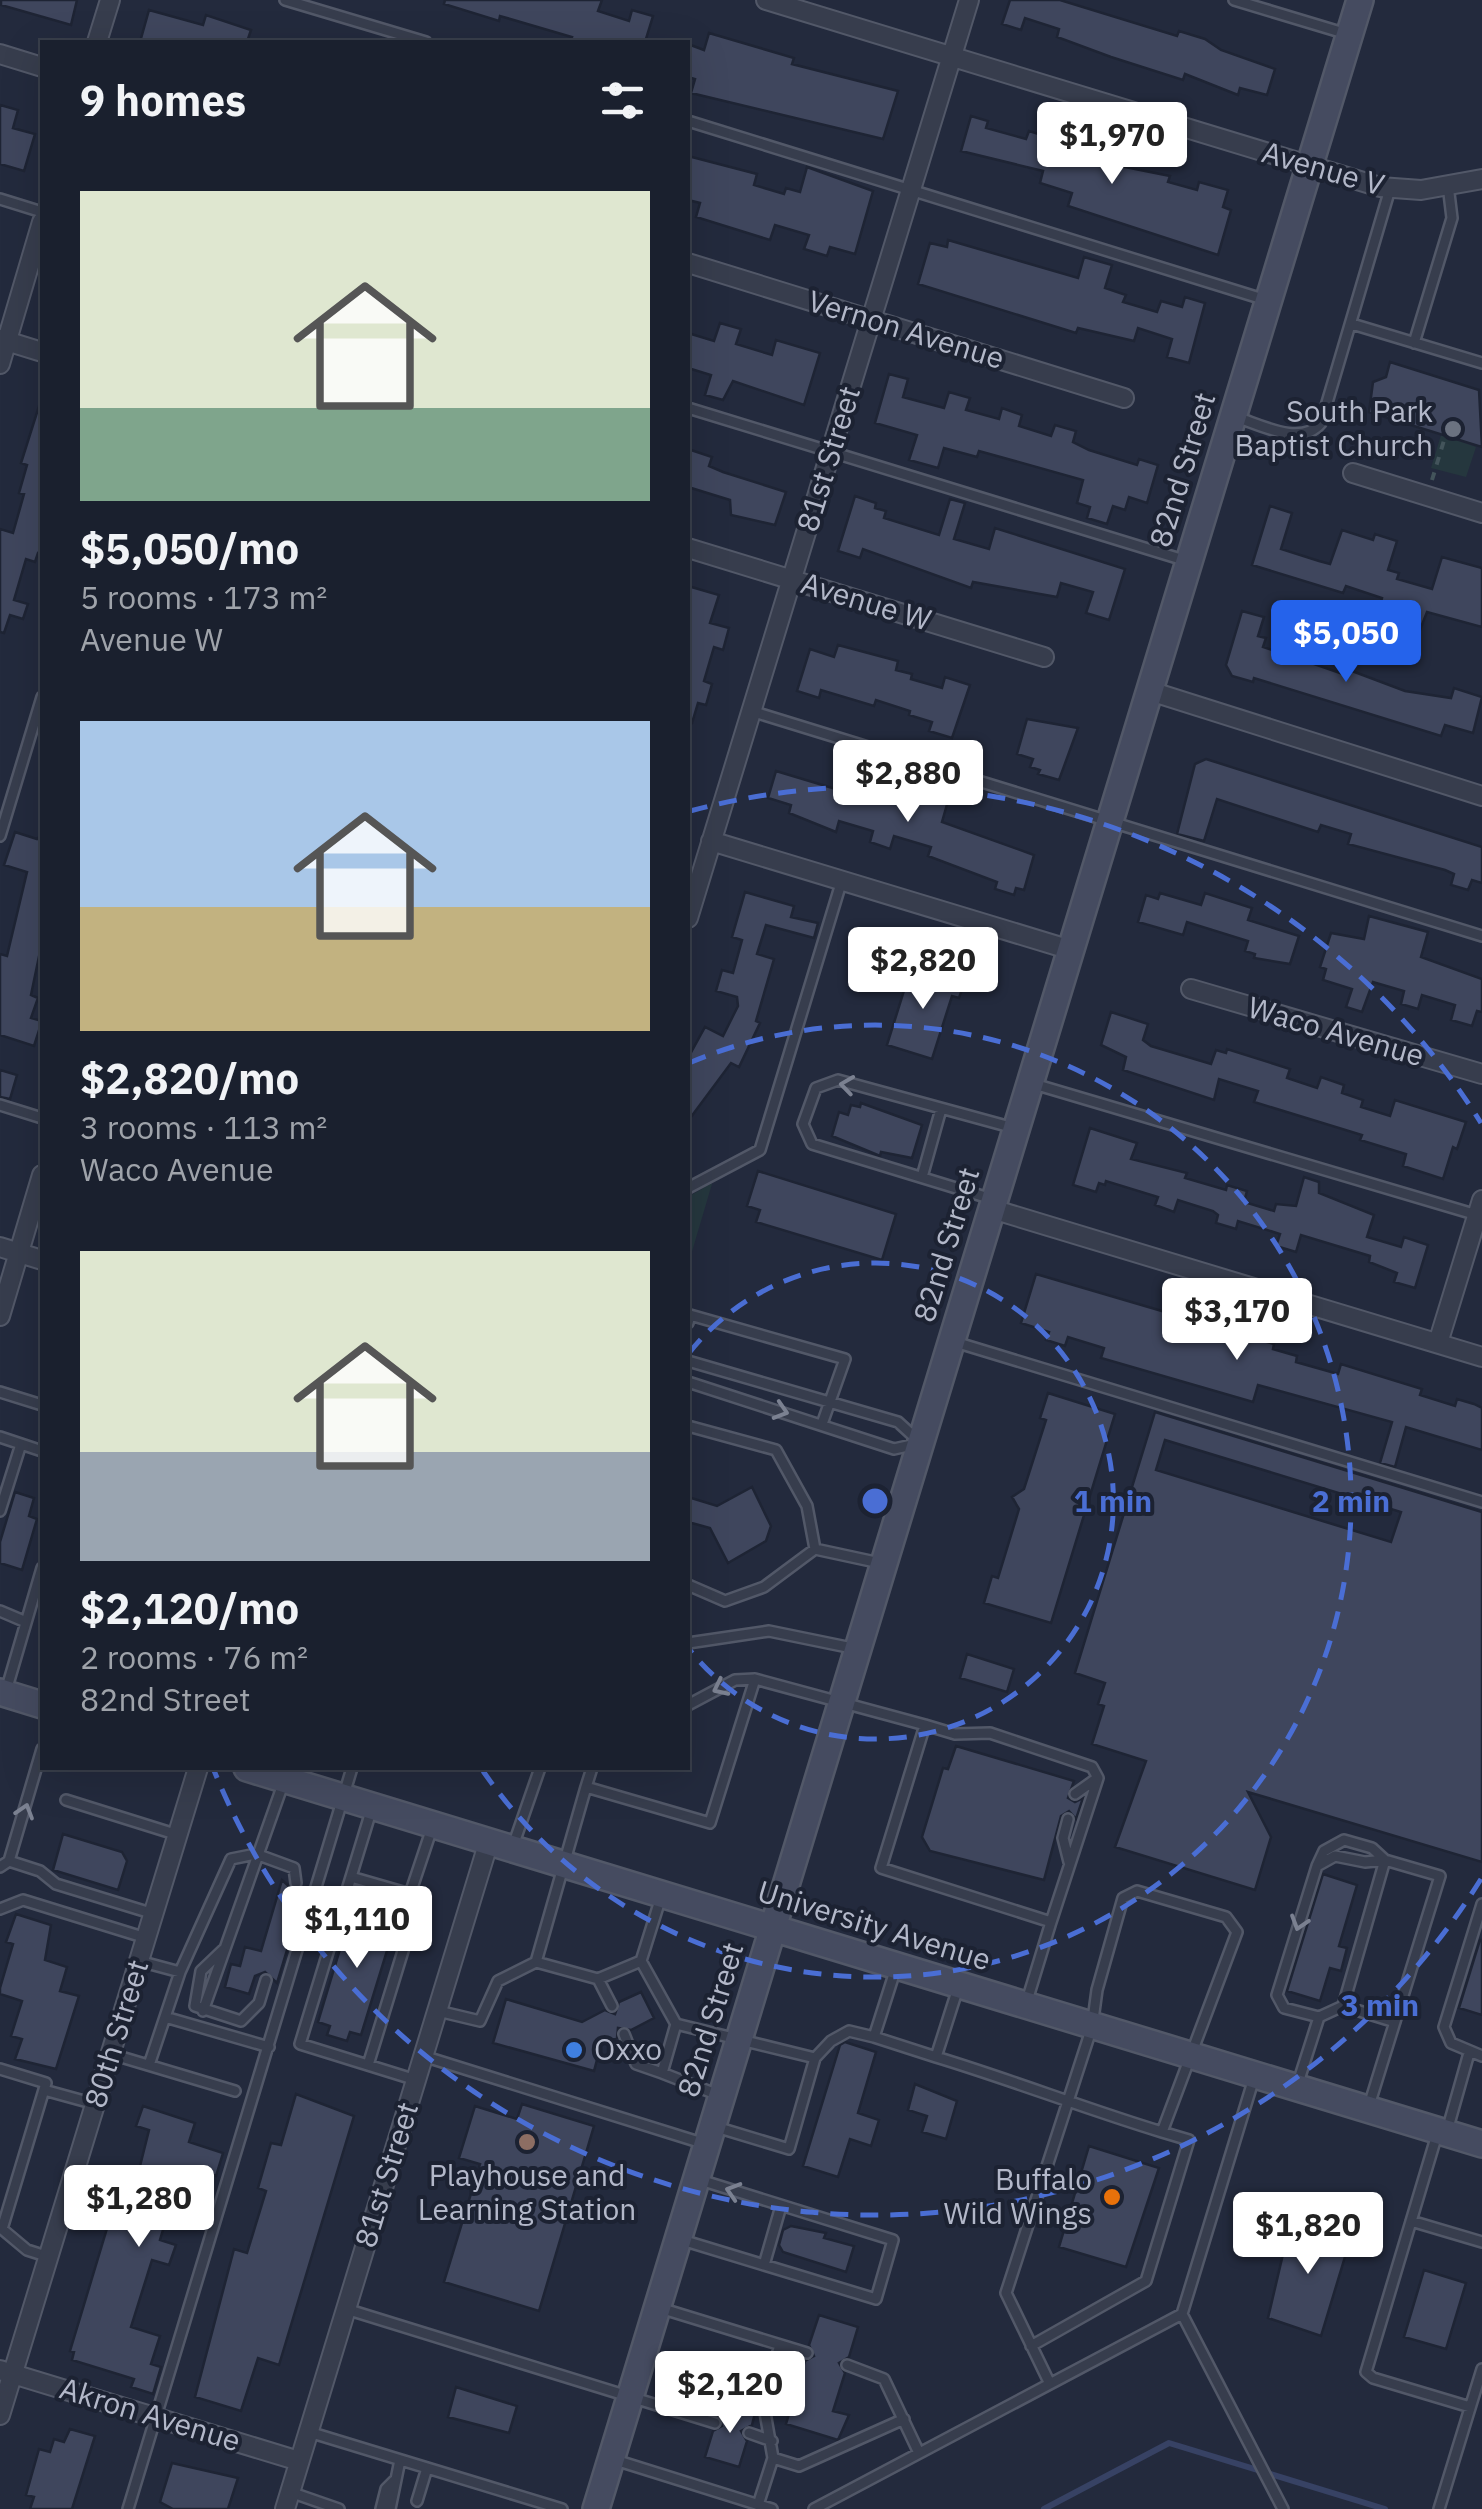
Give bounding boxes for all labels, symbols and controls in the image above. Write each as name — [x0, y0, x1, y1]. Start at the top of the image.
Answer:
text: 9 homes — [80, 73, 246, 128]
icon: filters — [595, 73, 650, 128]
pin: $1,970 — [1031, 102, 1193, 187]
text: $1,970 — [1059, 113, 1165, 155]
street label: Avenue V — [1258, 132, 1389, 204]
icon: home — [275, 256, 455, 436]
street label: Vernon Avenue — [804, 280, 1009, 377]
street label: 81st Street — [787, 381, 868, 536]
street label: 82nd Street — [1140, 387, 1224, 552]
place label: South Park Baptist Church — [1234, 391, 1433, 464]
marker: South Park Baptist Church — [1442, 418, 1464, 440]
text: $5,050/mo — [80, 521, 299, 576]
street label: Avenue W — [797, 562, 936, 639]
text: 5 rooms · 173 m² — [80, 576, 327, 618]
pin: $5,050 — [1265, 600, 1427, 685]
text: $5,050 — [1293, 611, 1399, 653]
text: Avenue W — [80, 618, 223, 660]
pin: $2,880 — [827, 740, 989, 825]
text: $2,880 — [855, 751, 961, 793]
icon: home — [275, 786, 455, 966]
pin: $2,820 — [842, 927, 1004, 1012]
text: $2,820 — [870, 938, 976, 980]
street label: Waco Avenue — [1244, 987, 1429, 1074]
text: $2,820/mo — [80, 1051, 299, 1106]
one-way arrow — [839, 1076, 855, 1097]
text: 3 rooms · 113 m² — [80, 1106, 327, 1148]
text: Waco Avenue — [80, 1148, 274, 1190]
street label: 82nd Street — [904, 1162, 988, 1327]
pin: $3,170 — [1156, 1278, 1318, 1363]
text: $3,170 — [1184, 1289, 1290, 1331]
icon: home — [275, 1316, 455, 1496]
one-way arrow — [771, 1400, 788, 1420]
text: 1 min — [1074, 1481, 1152, 1520]
text: 2 min — [1312, 1481, 1390, 1520]
centre of rings — [857, 1483, 893, 1519]
text: $2,120/mo — [80, 1581, 299, 1636]
text: 2 rooms · 76 m² — [80, 1636, 308, 1678]
one-way arrow — [712, 1676, 730, 1696]
text: 82nd Street — [80, 1678, 250, 1720]
one-way arrow — [13, 1803, 34, 1820]
street label: University Avenue — [753, 1871, 996, 1979]
pin: $1,110 — [276, 1886, 438, 1971]
text: $1,110 — [304, 1897, 410, 1939]
one-way arrow — [1291, 1914, 1311, 1931]
street label: 82nd Street — [668, 1937, 752, 2102]
street label: 80th Street — [75, 1955, 157, 2112]
text: 3 min — [1341, 1985, 1419, 2024]
place label: Oxxo — [594, 2029, 662, 2068]
marker: Oxxo — [563, 2039, 585, 2061]
street label: 81st Street — [345, 2097, 426, 2252]
marker: Playhouse and Learning Station — [516, 2131, 538, 2153]
place label: Playhouse and Learning Station — [418, 2155, 636, 2228]
place label: Buffalo Wild Wings — [943, 2159, 1092, 2232]
pin: $1,280 — [58, 2165, 220, 2250]
text: $1,280 — [86, 2176, 192, 2218]
one-way arrow — [726, 2182, 743, 2203]
marker: Buffalo Wild Wings — [1101, 2186, 1123, 2208]
pin: $1,820 — [1227, 2192, 1389, 2277]
text: $1,820 — [1255, 2203, 1361, 2245]
pin: $2,120 — [649, 2351, 811, 2436]
text: $2,120 — [677, 2362, 783, 2404]
street label: Akron Avenue — [55, 2368, 246, 2460]

